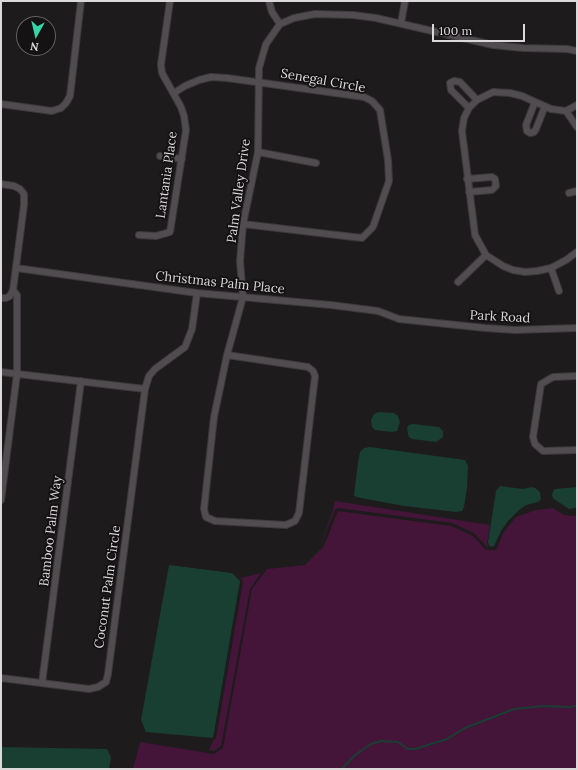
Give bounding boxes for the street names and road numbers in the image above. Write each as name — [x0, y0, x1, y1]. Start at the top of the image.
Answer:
street label: Senegal Circle — [279, 66, 367, 96]
street label: Lantania Place — [153, 131, 181, 219]
street label: Palm Valley Drive — [224, 138, 254, 244]
street label: Christmas Palm Place — [155, 268, 285, 298]
street label: Park Road — [469, 308, 531, 326]
street label: Bamboo Palm Way — [36, 475, 66, 587]
street label: Coconut Palm Circle — [92, 524, 124, 650]

